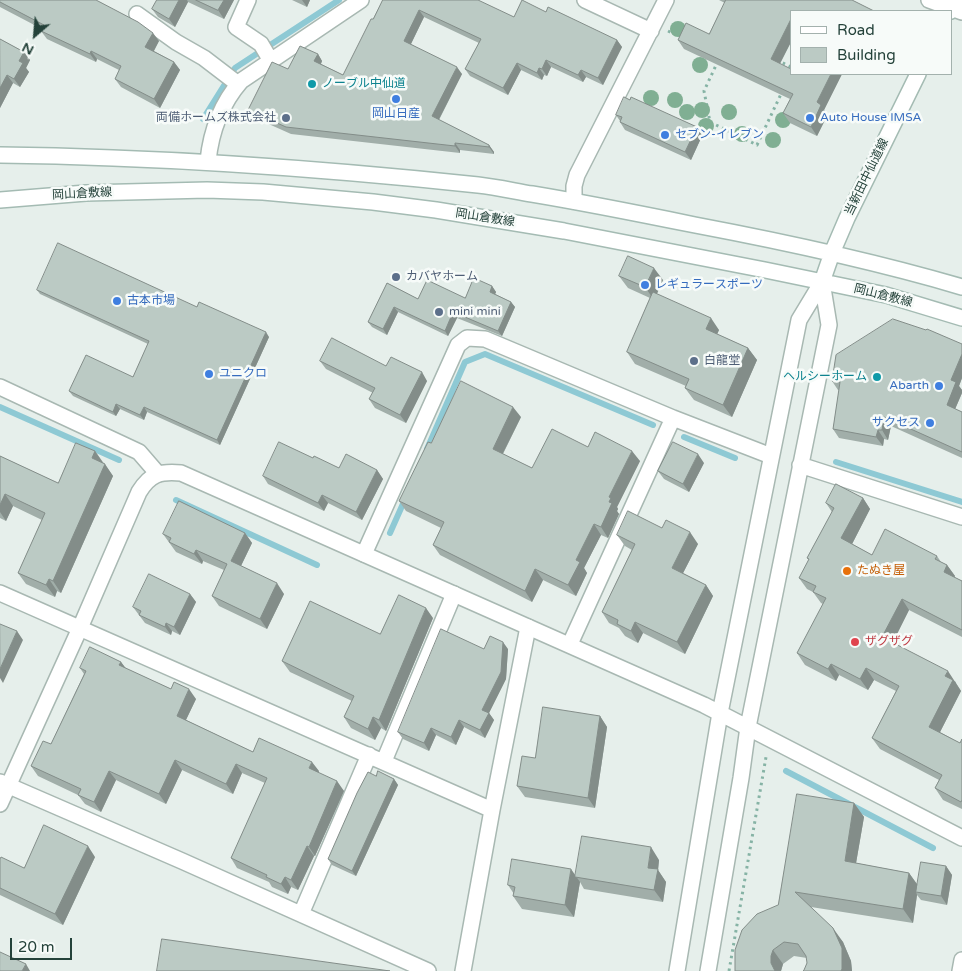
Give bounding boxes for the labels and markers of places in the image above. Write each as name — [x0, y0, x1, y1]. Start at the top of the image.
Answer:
place label: ノーブル中仙道 — [322, 77, 406, 91]
marker: ノーブル中仙道 — [306, 78, 318, 90]
marker: 岡山日産 — [390, 93, 402, 105]
place label: 岡山日産 — [372, 107, 420, 121]
place label: 両備ホームズ株式会社 — [156, 111, 276, 125]
place label: Auto House IMSA — [820, 111, 922, 125]
marker: 両備ホームズ株式会社 — [280, 112, 292, 124]
marker: Auto House IMSA — [804, 112, 816, 124]
place label: セブン-イレブン — [675, 128, 764, 142]
marker: セブン-イレブン — [659, 129, 671, 141]
place label: カバヤホーム — [406, 270, 478, 284]
marker: カバヤホーム — [390, 271, 402, 283]
place label: レギュラースポーツ — [655, 278, 763, 292]
marker: レギュラースポーツ — [639, 279, 651, 291]
place label: 古本市場 — [127, 294, 175, 308]
marker: 古本市場 — [111, 295, 123, 307]
place label: mini mini — [449, 305, 501, 319]
marker: mini mini — [433, 306, 445, 318]
place label: 白龍堂 — [704, 354, 740, 368]
marker: 白龍堂 — [688, 355, 700, 367]
place label: ユニクロ — [219, 367, 267, 381]
marker: ユニクロ — [203, 368, 215, 380]
place label: ヘルシーホーム — [783, 370, 867, 384]
marker: ヘルシーホーム — [871, 371, 883, 383]
place label: Abarth — [889, 379, 929, 393]
marker: Abarth — [933, 380, 945, 392]
place label: サクセス — [872, 416, 920, 430]
marker: サクセス — [924, 417, 936, 429]
place label: たぬき屋 — [857, 564, 905, 578]
marker: たぬき屋 — [841, 565, 853, 577]
place label: ザグザグ — [865, 635, 913, 649]
marker: ザグザグ — [849, 636, 861, 648]

